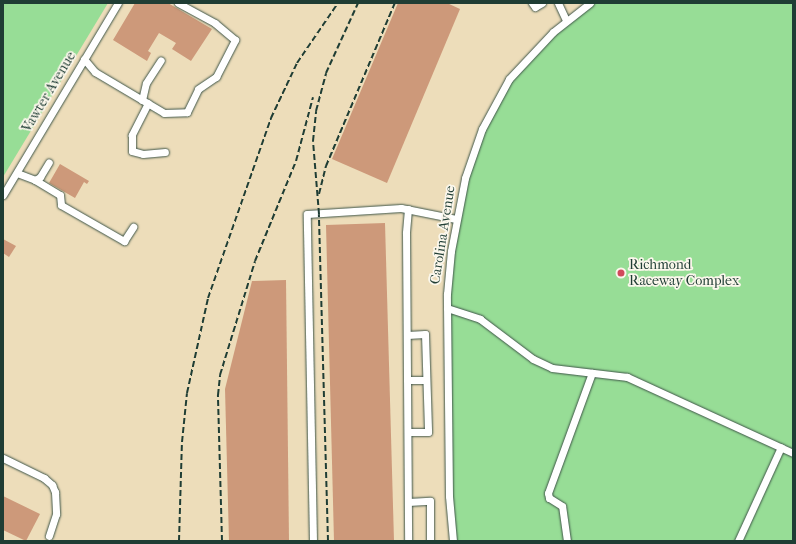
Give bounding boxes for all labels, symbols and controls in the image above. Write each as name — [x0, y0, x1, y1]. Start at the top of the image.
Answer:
street label: Vawter Avenue — [18, 49, 80, 135]
street label: Carolina Avenue — [427, 185, 459, 285]
place label: Richmond Raceway Complex — [629, 257, 739, 290]
marker: Richmond Raceway Complex — [616, 268, 626, 278]

